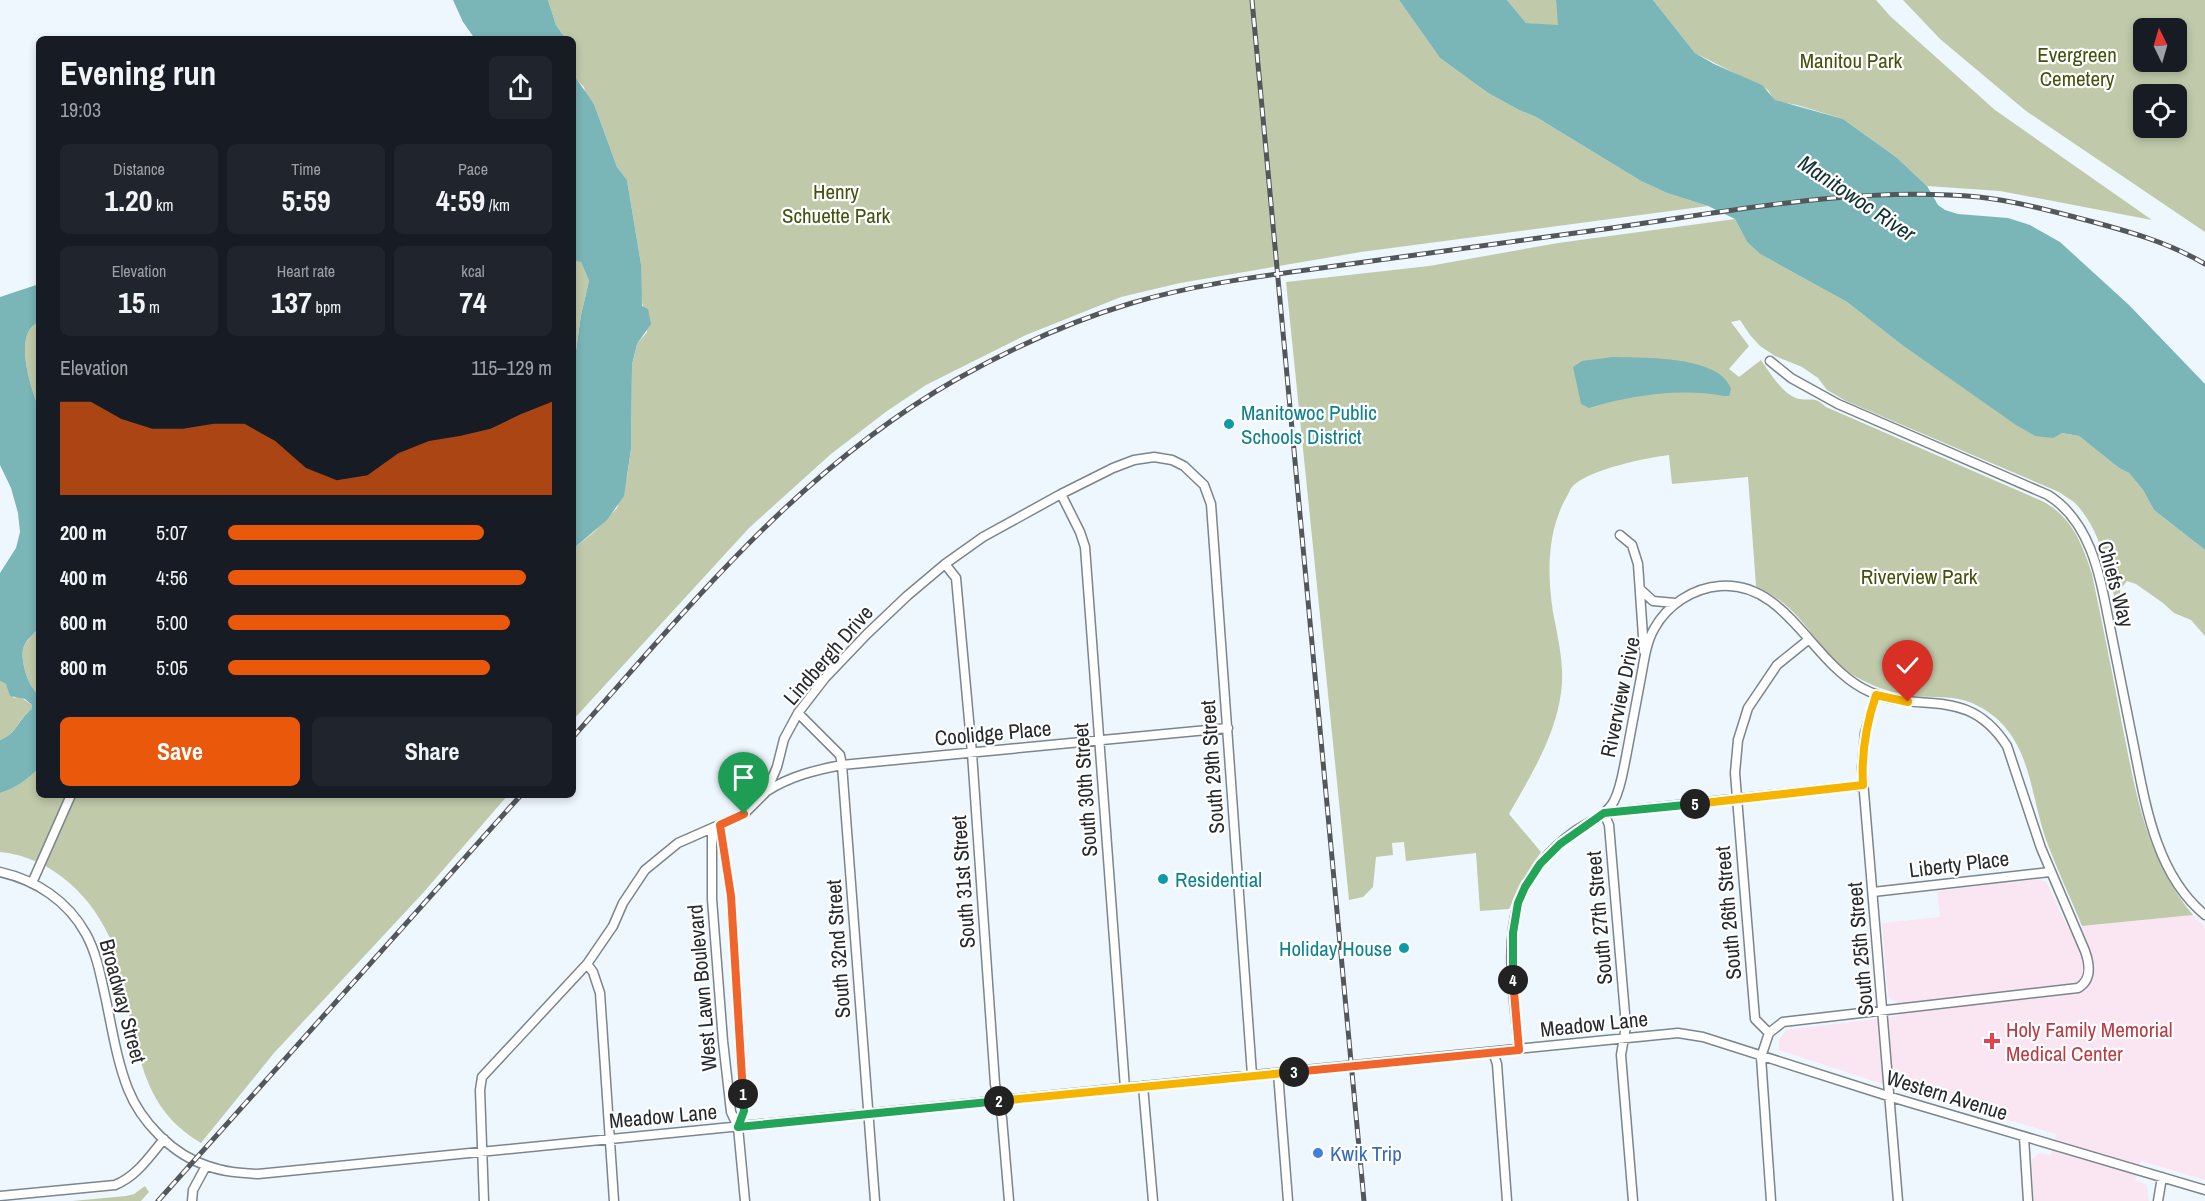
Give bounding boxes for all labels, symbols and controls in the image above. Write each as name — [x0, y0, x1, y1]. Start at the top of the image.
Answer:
north arrow — [2133, 18, 2187, 72]
map controls — [2133, 18, 2187, 138]
park label: Evergreen Cemetery — [2037, 40, 2117, 93]
park label: Manitou Park — [1800, 46, 1903, 75]
text: Evening run — [60, 51, 216, 95]
button: share — [489, 56, 552, 119]
button: locate — [2133, 84, 2187, 138]
text: 19:03 — [60, 96, 101, 123]
water label: Manitowoc River — [1793, 148, 1922, 249]
text: Distance — [113, 158, 165, 180]
text: Time — [291, 158, 321, 180]
text: Pace — [458, 158, 488, 180]
park label: Henry Schuette Park — [782, 177, 890, 230]
text: 1.20 — [104, 180, 152, 220]
text: 5:59 — [281, 180, 331, 220]
text: 4:59 — [436, 180, 485, 220]
text: km — [152, 194, 174, 216]
text: /km — [485, 194, 510, 216]
text: Elevation — [112, 260, 166, 282]
text: Heart rate — [277, 260, 335, 282]
text: kcal — [461, 260, 485, 282]
text: 15 — [118, 282, 145, 322]
text: 137 — [271, 282, 312, 322]
text: 74 — [459, 282, 487, 322]
text: m — [145, 296, 160, 318]
text: bpm — [312, 296, 341, 318]
text: Elevation — [60, 354, 128, 381]
text: 115–129 m — [471, 354, 552, 381]
place label: Manitowoc Public Schools District — [1241, 398, 1377, 451]
marker: Manitowoc Public Schools District — [1222, 417, 1236, 431]
text: 200 m — [60, 519, 107, 546]
text: 5:07 — [156, 519, 188, 546]
street label: Chiefs Way — [2091, 538, 2142, 631]
park label: Riverview Park — [1861, 562, 1978, 591]
text: 400 m — [60, 564, 107, 591]
text: 4:56 — [156, 564, 188, 591]
street label: Lindbergh Drive — [777, 599, 879, 711]
text: 600 m — [60, 609, 107, 636]
text: 5:00 — [156, 609, 188, 636]
street label: Riverview Drive — [1593, 634, 1647, 760]
pin — [1882, 640, 1933, 702]
icon: check — [1891, 649, 1924, 682]
text: 800 m — [60, 654, 107, 681]
text: 5:05 — [156, 654, 188, 681]
street label: South 29th Street — [1193, 699, 1231, 835]
street label: Coolidge Place — [934, 713, 1052, 753]
button: Save — [60, 717, 300, 786]
button: Share — [312, 717, 552, 786]
street label: South 30th Street — [1066, 722, 1104, 858]
pin — [718, 752, 769, 814]
icon: arrive — [727, 761, 760, 794]
pin: 5 — [1680, 789, 1710, 819]
text: 5 — [1691, 793, 1699, 815]
street label: South 31st Street — [944, 814, 982, 949]
street label: Liberty Place — [1907, 843, 2011, 885]
street label: South 26th Street — [1708, 845, 1748, 981]
street label: South 27th Street — [1579, 850, 1619, 986]
place label: Residential — [1175, 865, 1262, 894]
marker: Residential — [1156, 872, 1170, 886]
street label: South 32nd Street — [819, 879, 857, 1019]
street label: South 25th Street — [1840, 881, 1880, 1017]
street label: West Lawn Boulevard — [680, 903, 724, 1073]
place label: Holiday House — [1279, 934, 1392, 963]
street label: Broadway Street — [93, 936, 154, 1066]
marker: Holiday House — [1397, 941, 1411, 955]
pin: 4 — [1498, 965, 1528, 995]
text: 4 — [1509, 969, 1517, 991]
street label: Meadow Lane — [1539, 1004, 1649, 1044]
place label: Holy Family Memorial Medical Center — [2006, 1015, 2173, 1068]
marker: Holy Family Memorial Medical Center — [1983, 1032, 2001, 1050]
pin: 3 — [1279, 1057, 1309, 1087]
text: 3 — [1290, 1061, 1298, 1083]
street label: Western Avenue — [1883, 1063, 2011, 1127]
pin: 1 — [728, 1079, 758, 1109]
text: 1 — [739, 1083, 747, 1105]
pin: 2 — [984, 1086, 1014, 1116]
text: 2 — [995, 1090, 1003, 1112]
street label: Meadow Lane — [608, 1097, 718, 1135]
place label: Kwik Trip — [1330, 1139, 1402, 1168]
marker: Kwik Trip — [1311, 1146, 1325, 1160]

